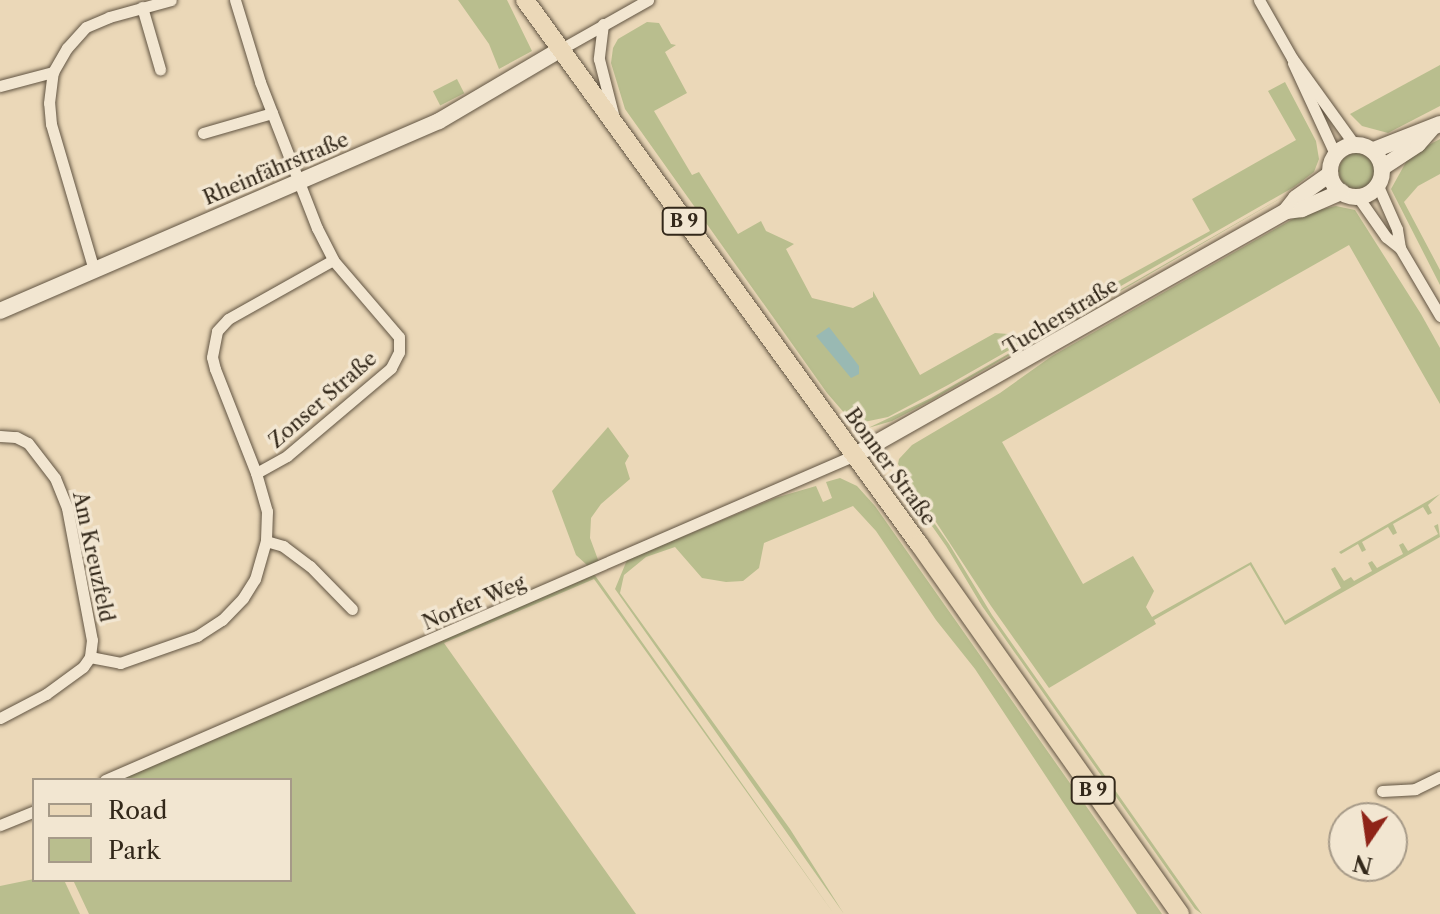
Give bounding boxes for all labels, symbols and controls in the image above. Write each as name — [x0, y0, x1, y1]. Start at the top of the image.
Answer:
street label: Rheinfährstraße — [200, 128, 352, 210]
road number: B 9 — [660, 207, 708, 235]
street label: Tucherstraße — [1000, 274, 1122, 360]
street label: Zonser Straße — [264, 347, 382, 453]
street label: Bonner Straße — [839, 404, 941, 530]
street label: Am Kreuzfeld — [67, 490, 119, 624]
street label: Norfer Weg — [418, 570, 530, 636]
road number: B 9 — [1069, 776, 1117, 804]
legend — [32, 778, 292, 882]
text: Road — [108, 796, 167, 825]
north arrow — [1328, 802, 1408, 882]
text: Park — [108, 836, 160, 865]
text: N — [1351, 849, 1375, 879]

